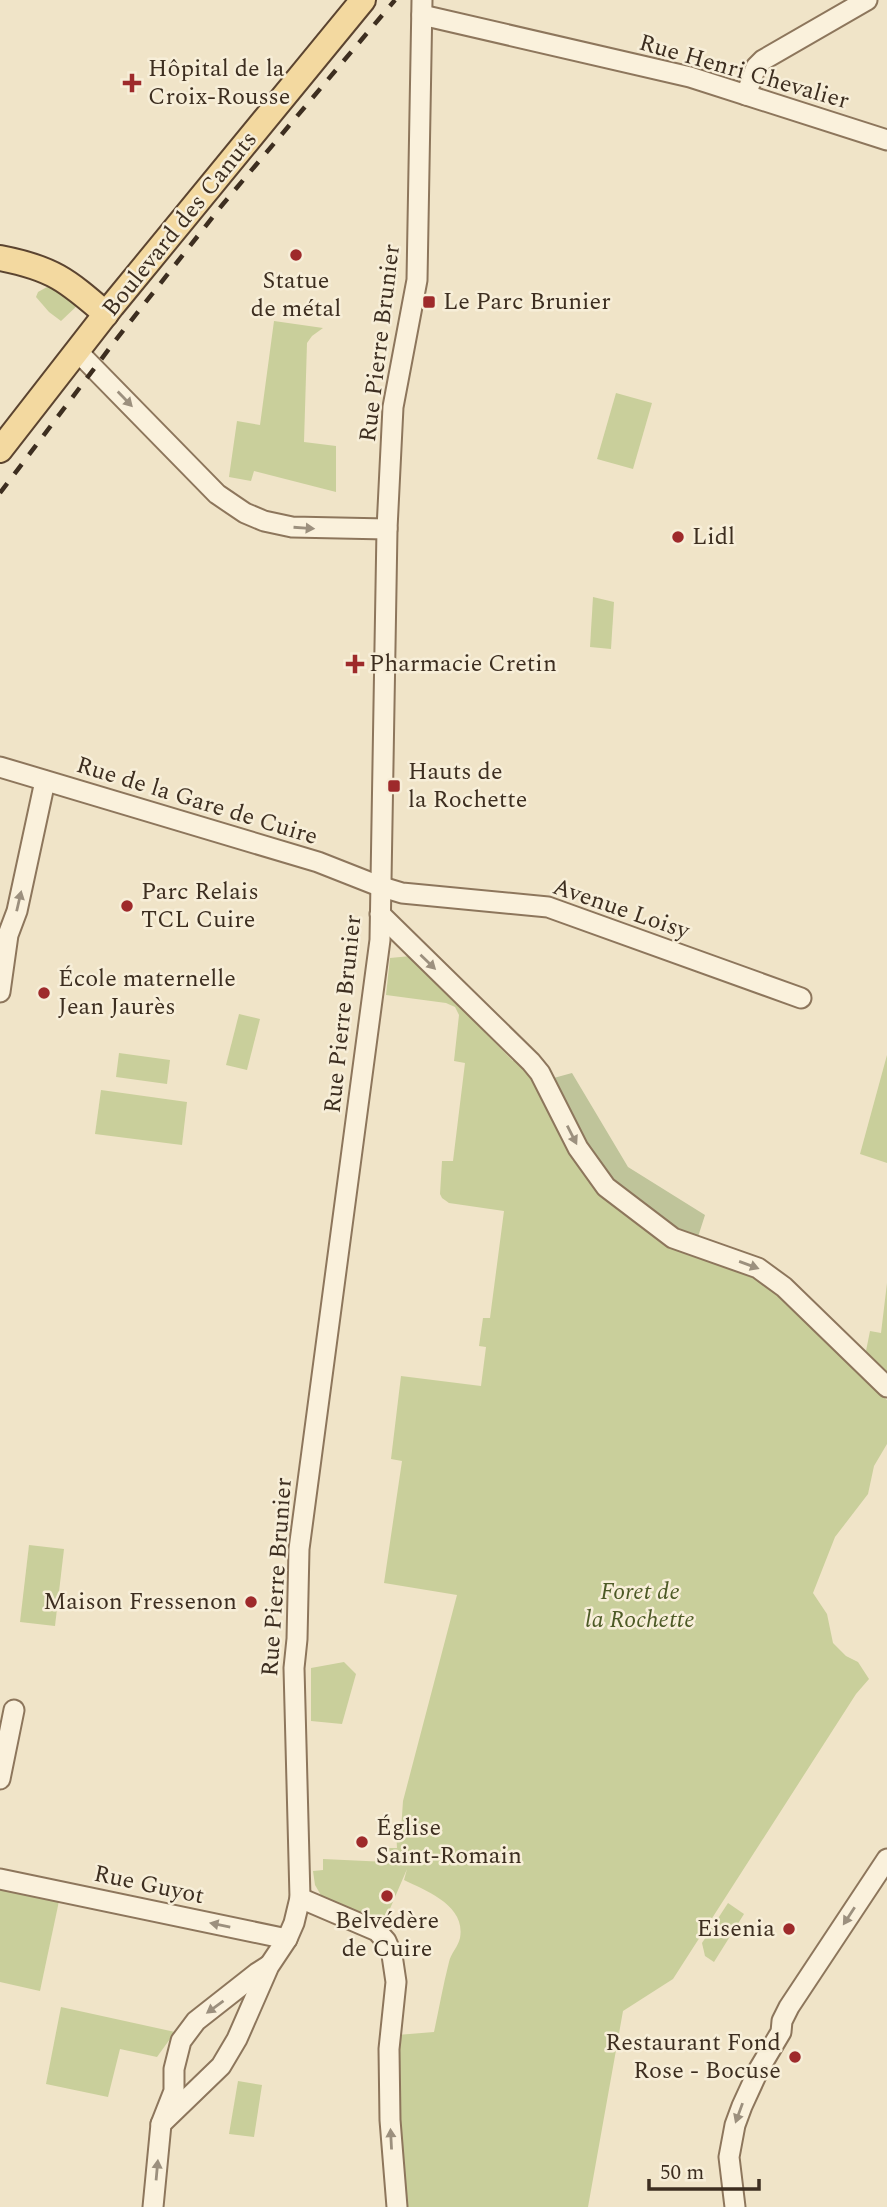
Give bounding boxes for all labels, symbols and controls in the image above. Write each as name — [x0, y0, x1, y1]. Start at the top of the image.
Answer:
street label: Rue Henri Chevalier — [635, 25, 853, 119]
place label: Hôpital de la Croix-Rousse — [148, 51, 291, 115]
marker: Hôpital de la Croix-Rousse — [122, 73, 142, 93]
street label: Boulevard des Canuts — [94, 123, 266, 325]
street label: Rue Pierre Brunier — [350, 242, 410, 444]
marker: Statue de métal — [288, 247, 304, 263]
place label: Statue de métal — [251, 263, 341, 327]
place label: Le Parc Brunier — [443, 284, 611, 320]
marker: Le Parc Brunier — [421, 294, 437, 310]
one-way arrow — [116, 390, 132, 407]
place label: Lidl — [692, 519, 735, 555]
one-way arrow — [293, 523, 315, 534]
marker: Lidl — [670, 529, 686, 545]
place label: Pharmacie Cretin — [369, 646, 557, 682]
marker: Pharmacie Cretin — [347, 656, 363, 672]
street label: Rue de la Gare de Cuire — [72, 747, 322, 855]
place label: Hauts de la Rochette — [408, 754, 527, 818]
marker: Hauts de la Rochette — [386, 778, 402, 794]
street label: Avenue Loisy — [548, 869, 696, 950]
place label: Parc Relais TCL Cuire — [141, 874, 259, 938]
one-way arrow — [13, 890, 24, 912]
marker: Parc Relais TCL Cuire — [119, 898, 135, 914]
street label: Rue Pierre Brunier — [315, 913, 371, 1115]
one-way arrow — [419, 953, 436, 969]
place label: École maternelle Jean Jaurès — [58, 961, 236, 1025]
marker: École maternelle Jean Jaurès — [36, 985, 52, 1001]
one-way arrow — [566, 1125, 577, 1145]
one-way arrow — [738, 1260, 759, 1271]
street label: Rue Pierre Brunier — [252, 1476, 302, 1678]
park label: Foret de la Rochette — [585, 1574, 695, 1638]
place label: Maison Fressenon — [43, 1584, 237, 1620]
marker: Maison Fressenon — [243, 1594, 259, 1610]
place label: Église Saint-Romain — [376, 1810, 522, 1874]
marker: Église Saint-Romain — [354, 1834, 370, 1850]
street label: Rue Guyot — [91, 1856, 207, 1914]
marker: Belvédère de Cuire — [379, 1888, 395, 1904]
place label: Belvédère de Cuire — [335, 1903, 439, 1967]
one-way arrow — [843, 1906, 856, 1926]
place label: Eisenia — [697, 1911, 775, 1947]
one-way arrow — [209, 1919, 231, 1930]
marker: Eisenia — [781, 1921, 797, 1937]
one-way arrow — [206, 1999, 224, 2013]
place label: Restaurant Fond Rose - Bocuse — [605, 2025, 781, 2089]
marker: Restaurant Fond Rose - Bocuse — [787, 2049, 803, 2065]
one-way arrow — [733, 2103, 744, 2124]
one-way arrow — [385, 2128, 396, 2150]
scale bar — [649, 2148, 759, 2192]
text: 50 m — [660, 2157, 704, 2189]
one-way arrow — [152, 2159, 163, 2181]

